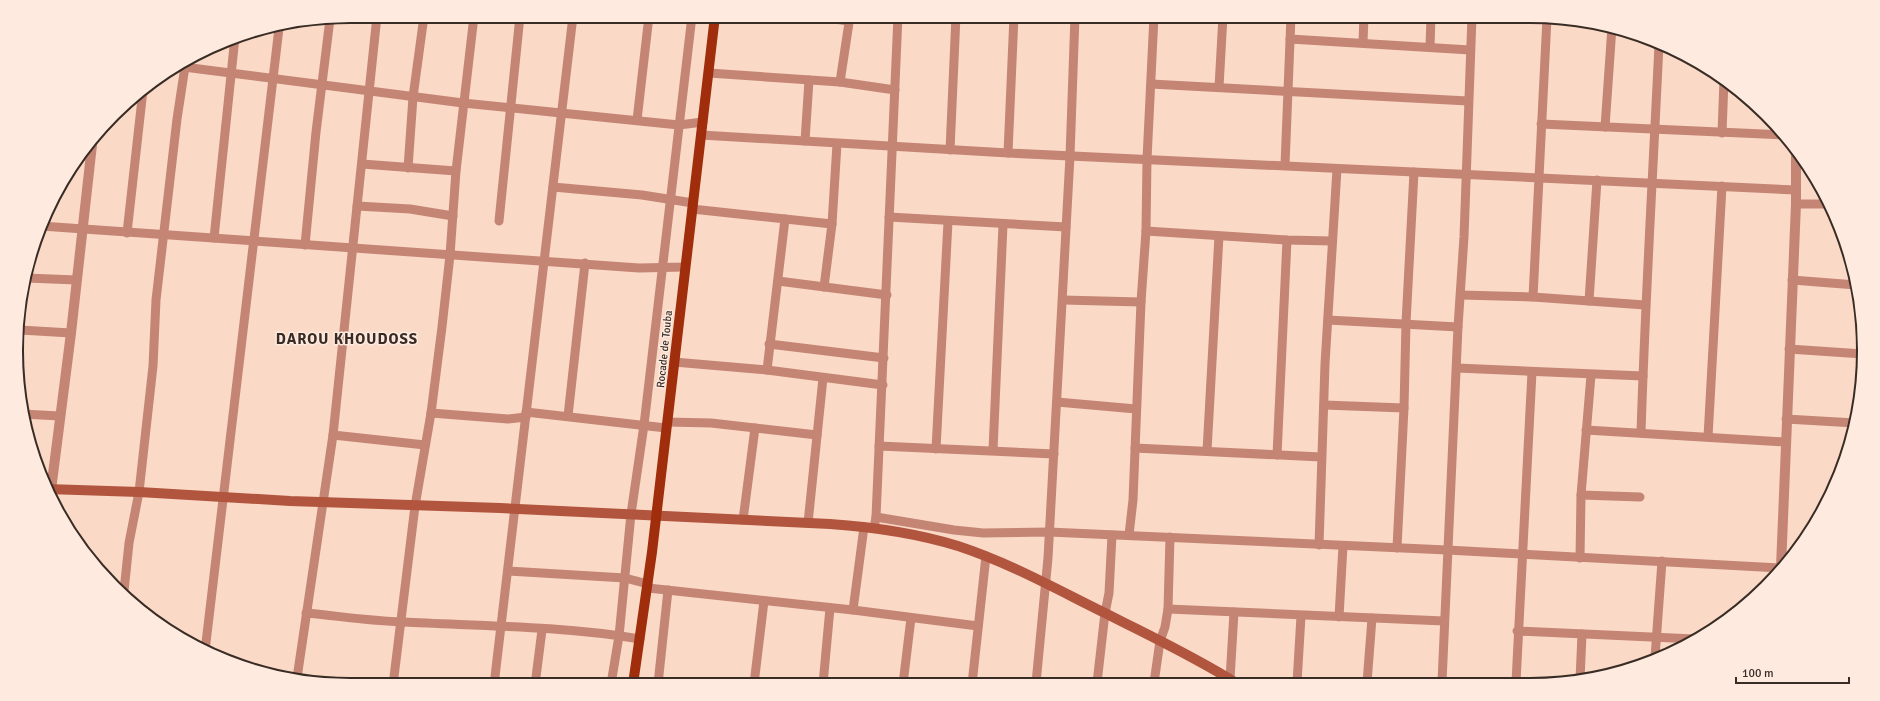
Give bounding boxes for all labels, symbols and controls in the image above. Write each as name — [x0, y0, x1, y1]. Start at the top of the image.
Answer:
street label: Rocade de Touba — [654, 309, 675, 389]
district label: DAROU KHOUDOSS — [276, 330, 418, 348]
scale bar — [1736, 659, 1849, 685]
text: 100 m — [1742, 666, 1774, 681]

